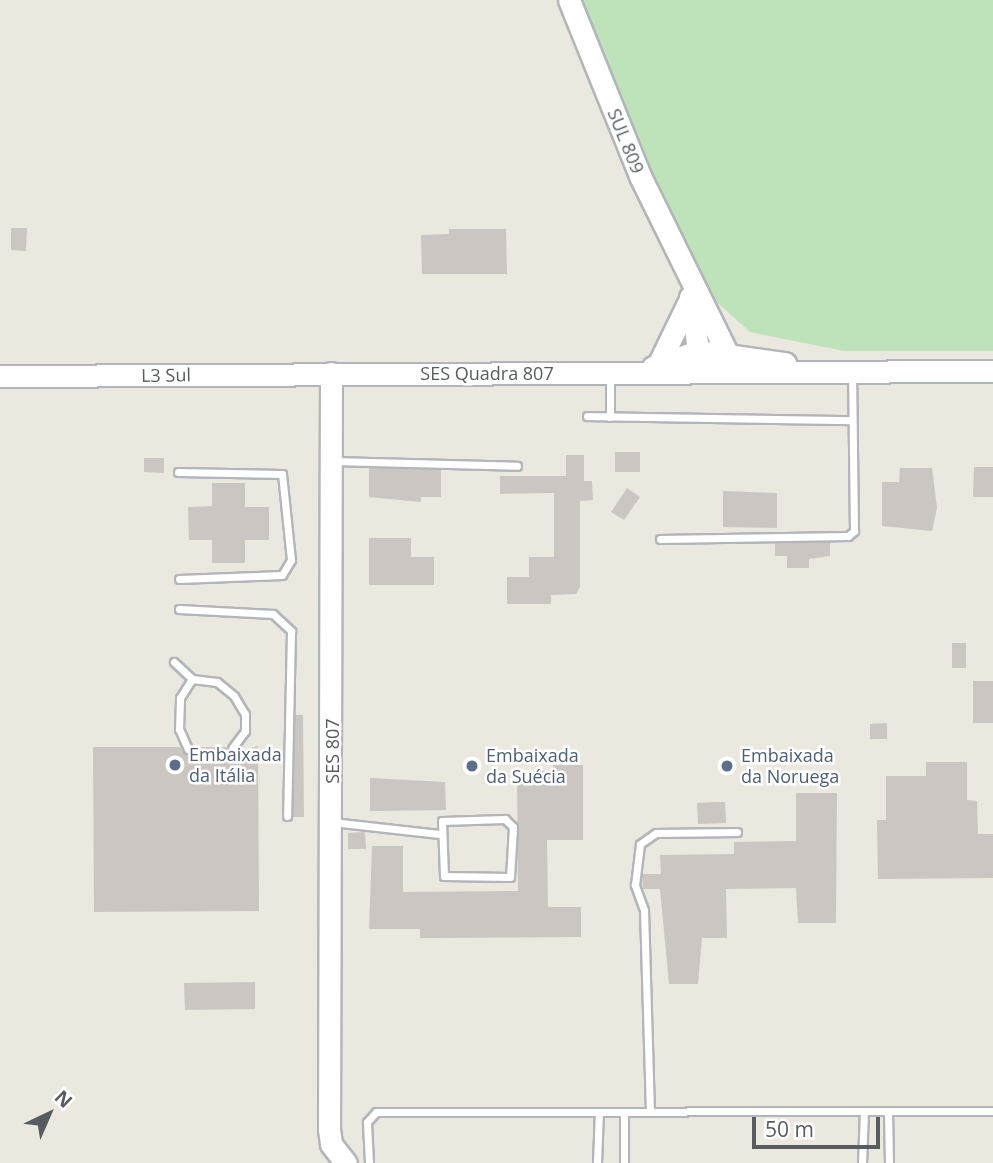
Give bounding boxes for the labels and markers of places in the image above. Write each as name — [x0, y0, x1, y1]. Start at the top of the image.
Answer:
place label: Embaixada da Itália — [189, 744, 282, 786]
place label: Embaixada da Suécia — [486, 745, 579, 788]
place label: Embaixada da Noruega — [741, 745, 839, 788]
marker: Embaixada da Itália — [167, 757, 183, 773]
marker: Embaixada da Suécia — [464, 758, 480, 774]
marker: Embaixada da Noruega — [719, 758, 735, 774]

